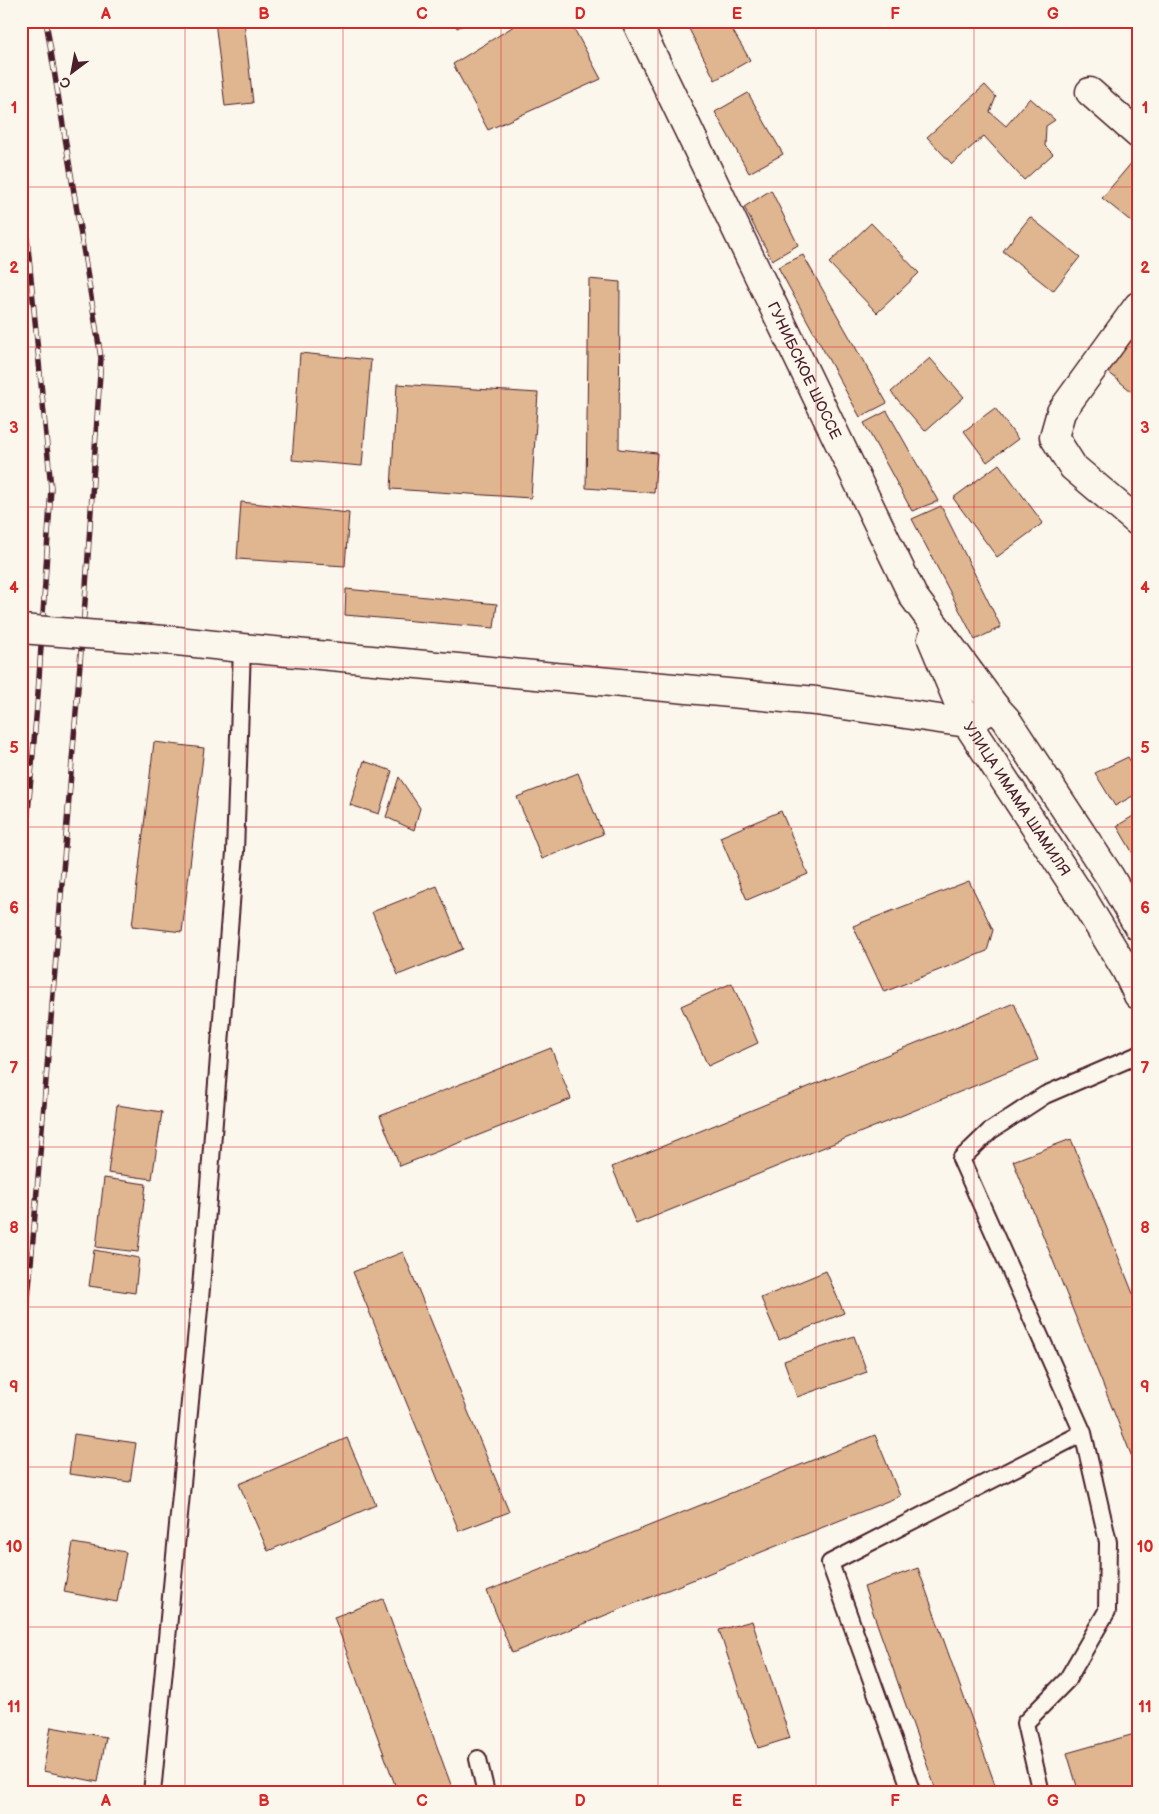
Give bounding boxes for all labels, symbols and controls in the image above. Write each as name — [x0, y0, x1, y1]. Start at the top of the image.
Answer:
text: A — [100, 5, 111, 24]
text: B — [258, 5, 270, 24]
text: C — [416, 5, 428, 24]
text: D — [574, 5, 586, 24]
text: E — [732, 5, 742, 24]
text: F — [890, 5, 900, 24]
text: G — [1047, 5, 1059, 24]
north arrow — [48, 48, 98, 98]
text: С — [57, 73, 74, 92]
text: 1 — [11, 99, 17, 118]
text: 1 — [1142, 99, 1148, 118]
text: 2 — [9, 259, 19, 278]
text: 2 — [1140, 259, 1150, 278]
street label: ГУНИБСКОЕ ШОССЕ — [763, 299, 846, 443]
text: 3 — [9, 419, 19, 438]
text: 3 — [1140, 419, 1150, 438]
text: 4 — [9, 579, 19, 598]
text: 4 — [1140, 579, 1150, 598]
street label: УЛИЦА ИМАМА ШАМИЛЯ — [959, 718, 1075, 880]
text: 5 — [9, 739, 19, 758]
text: 5 — [1140, 739, 1150, 758]
text: 6 — [9, 899, 19, 918]
text: 6 — [1140, 899, 1150, 918]
text: 7 — [10, 1059, 19, 1078]
text: 7 — [1141, 1059, 1150, 1078]
text: 8 — [9, 1219, 19, 1238]
text: 8 — [1140, 1219, 1150, 1238]
text: 9 — [9, 1378, 19, 1397]
text: 9 — [1140, 1378, 1150, 1397]
text: 10 — [6, 1538, 22, 1557]
text: 10 — [1137, 1538, 1153, 1557]
text: 11 — [7, 1698, 21, 1717]
text: 11 — [1138, 1698, 1152, 1717]
text: A — [100, 1792, 111, 1811]
text: B — [258, 1792, 270, 1811]
text: C — [416, 1792, 428, 1811]
text: D — [574, 1792, 586, 1811]
text: E — [732, 1792, 742, 1811]
text: F — [890, 1792, 900, 1811]
text: G — [1047, 1792, 1059, 1811]

